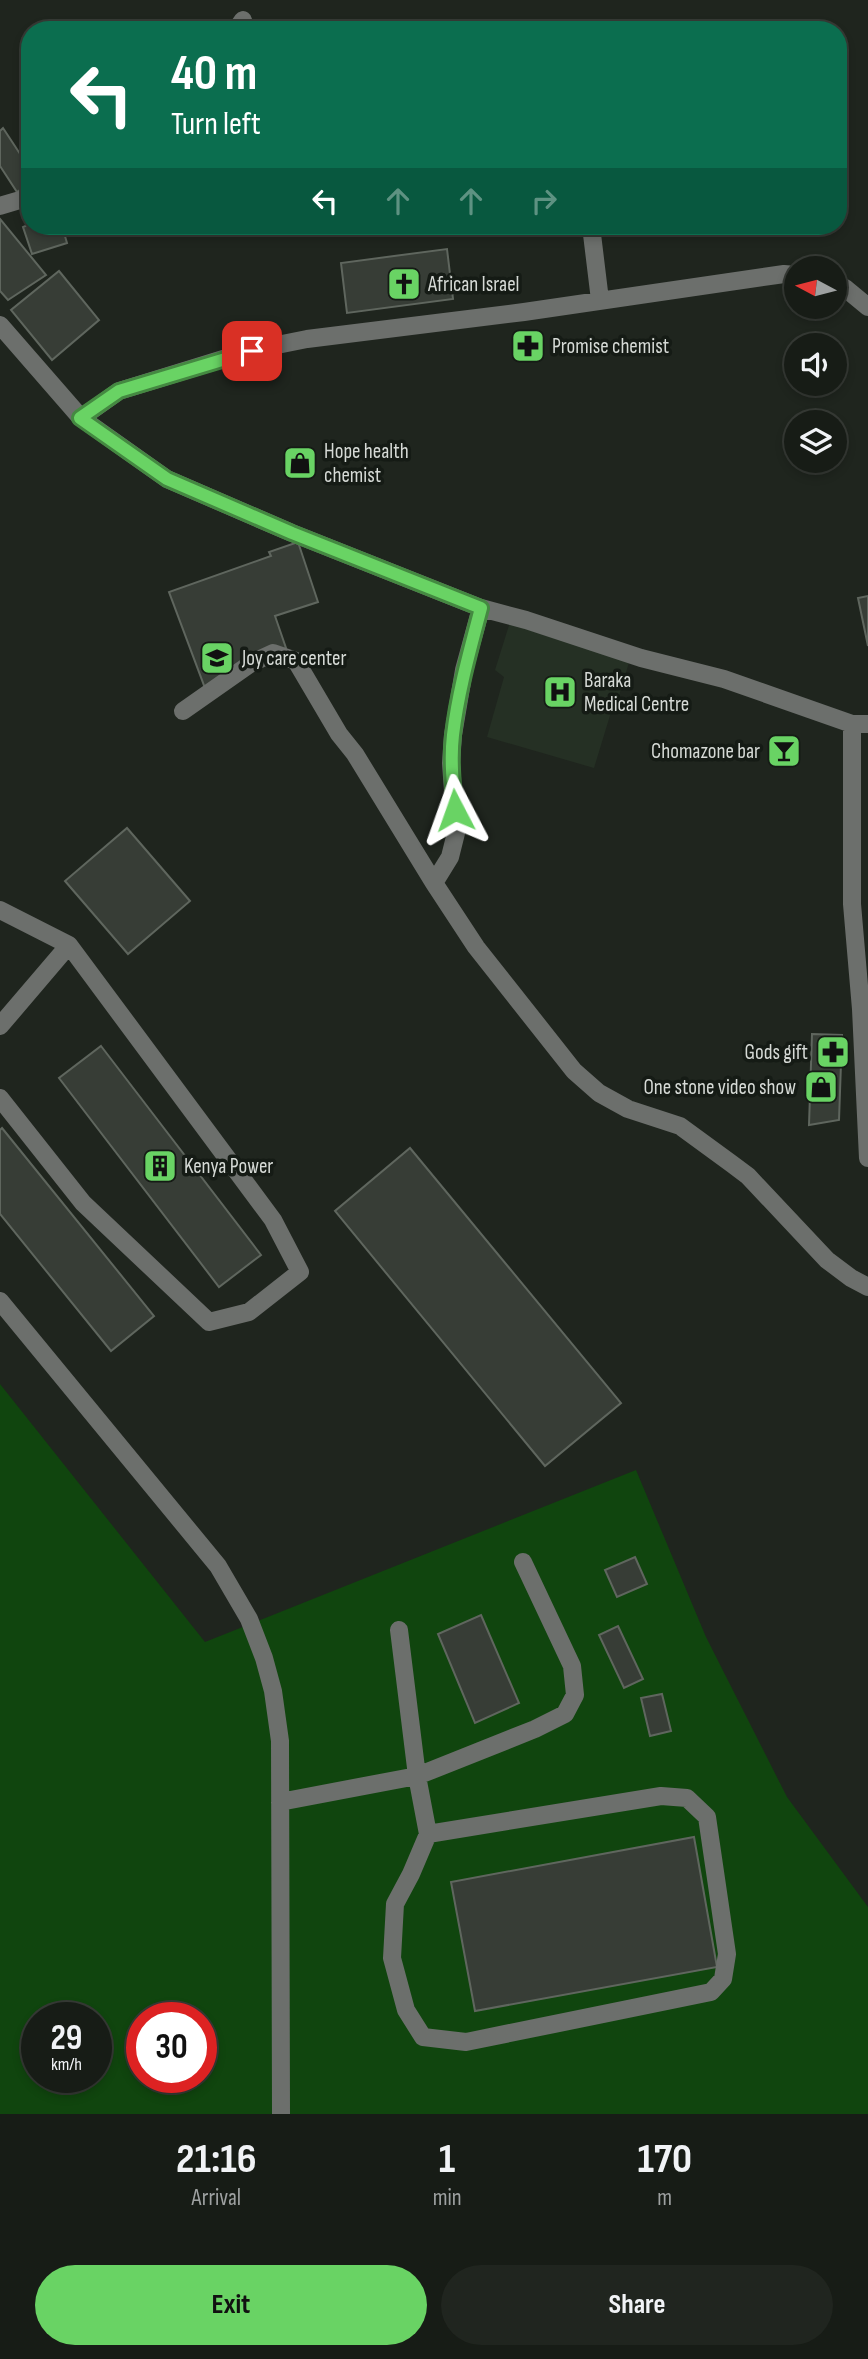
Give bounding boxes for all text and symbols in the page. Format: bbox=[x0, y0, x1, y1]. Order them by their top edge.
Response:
text: 40 m bbox=[171, 45, 257, 104]
icon: left bbox=[56, 49, 147, 140]
text: Turn left bbox=[171, 105, 261, 144]
icon: left bbox=[306, 182, 344, 220]
icon: ahead bbox=[379, 182, 417, 220]
icon: ahead bbox=[452, 182, 490, 220]
icon: right bbox=[525, 182, 563, 220]
north arrow bbox=[784, 256, 847, 318]
map controls bbox=[784, 256, 847, 473]
church icon: African Israel bbox=[385, 265, 423, 303]
place label: African Israel bbox=[427, 272, 520, 297]
pin bbox=[222, 321, 282, 381]
pharmacy icon: Promise chemist bbox=[509, 327, 547, 365]
icon: arrive bbox=[233, 332, 271, 370]
button: sound bbox=[784, 333, 847, 396]
place label: Promise chemist bbox=[552, 334, 669, 359]
button: layers bbox=[784, 410, 847, 473]
place label: Hope health chemist bbox=[324, 439, 409, 488]
shop icon: Hope health chemist bbox=[281, 444, 319, 482]
school or university icon: Joy care center bbox=[198, 639, 236, 677]
place label: Joy care center bbox=[241, 646, 347, 671]
place label: Baraka Medical Centre bbox=[584, 668, 689, 717]
hospital icon: Baraka Medical Centre bbox=[541, 673, 579, 711]
bar icon: Chomazone bar bbox=[765, 732, 803, 770]
place label: Chomazone bar bbox=[651, 739, 760, 764]
position arrow bbox=[418, 773, 492, 847]
pharmacy icon: Gods gift bbox=[814, 1033, 852, 1071]
place label: Gods gift bbox=[744, 1040, 808, 1065]
shop icon: One stone video show bbox=[802, 1068, 840, 1106]
place label: One stone video show bbox=[643, 1075, 796, 1100]
building icon: Kenya Power bbox=[141, 1147, 179, 1185]
place label: Kenya Power bbox=[184, 1154, 273, 1179]
speed limit sign: 30 bbox=[126, 2002, 217, 2093]
text: 29 bbox=[51, 2017, 82, 2060]
text: km/h bbox=[51, 2054, 82, 2075]
text: 21:16 bbox=[176, 2134, 257, 2185]
text: 1 bbox=[439, 2134, 455, 2185]
text: 170 bbox=[638, 2134, 692, 2185]
text: Arrival bbox=[192, 2184, 241, 2212]
text: min bbox=[433, 2184, 462, 2212]
text: m bbox=[657, 2184, 672, 2212]
button: Exit bbox=[35, 2265, 427, 2345]
button: Share bbox=[441, 2265, 833, 2345]

